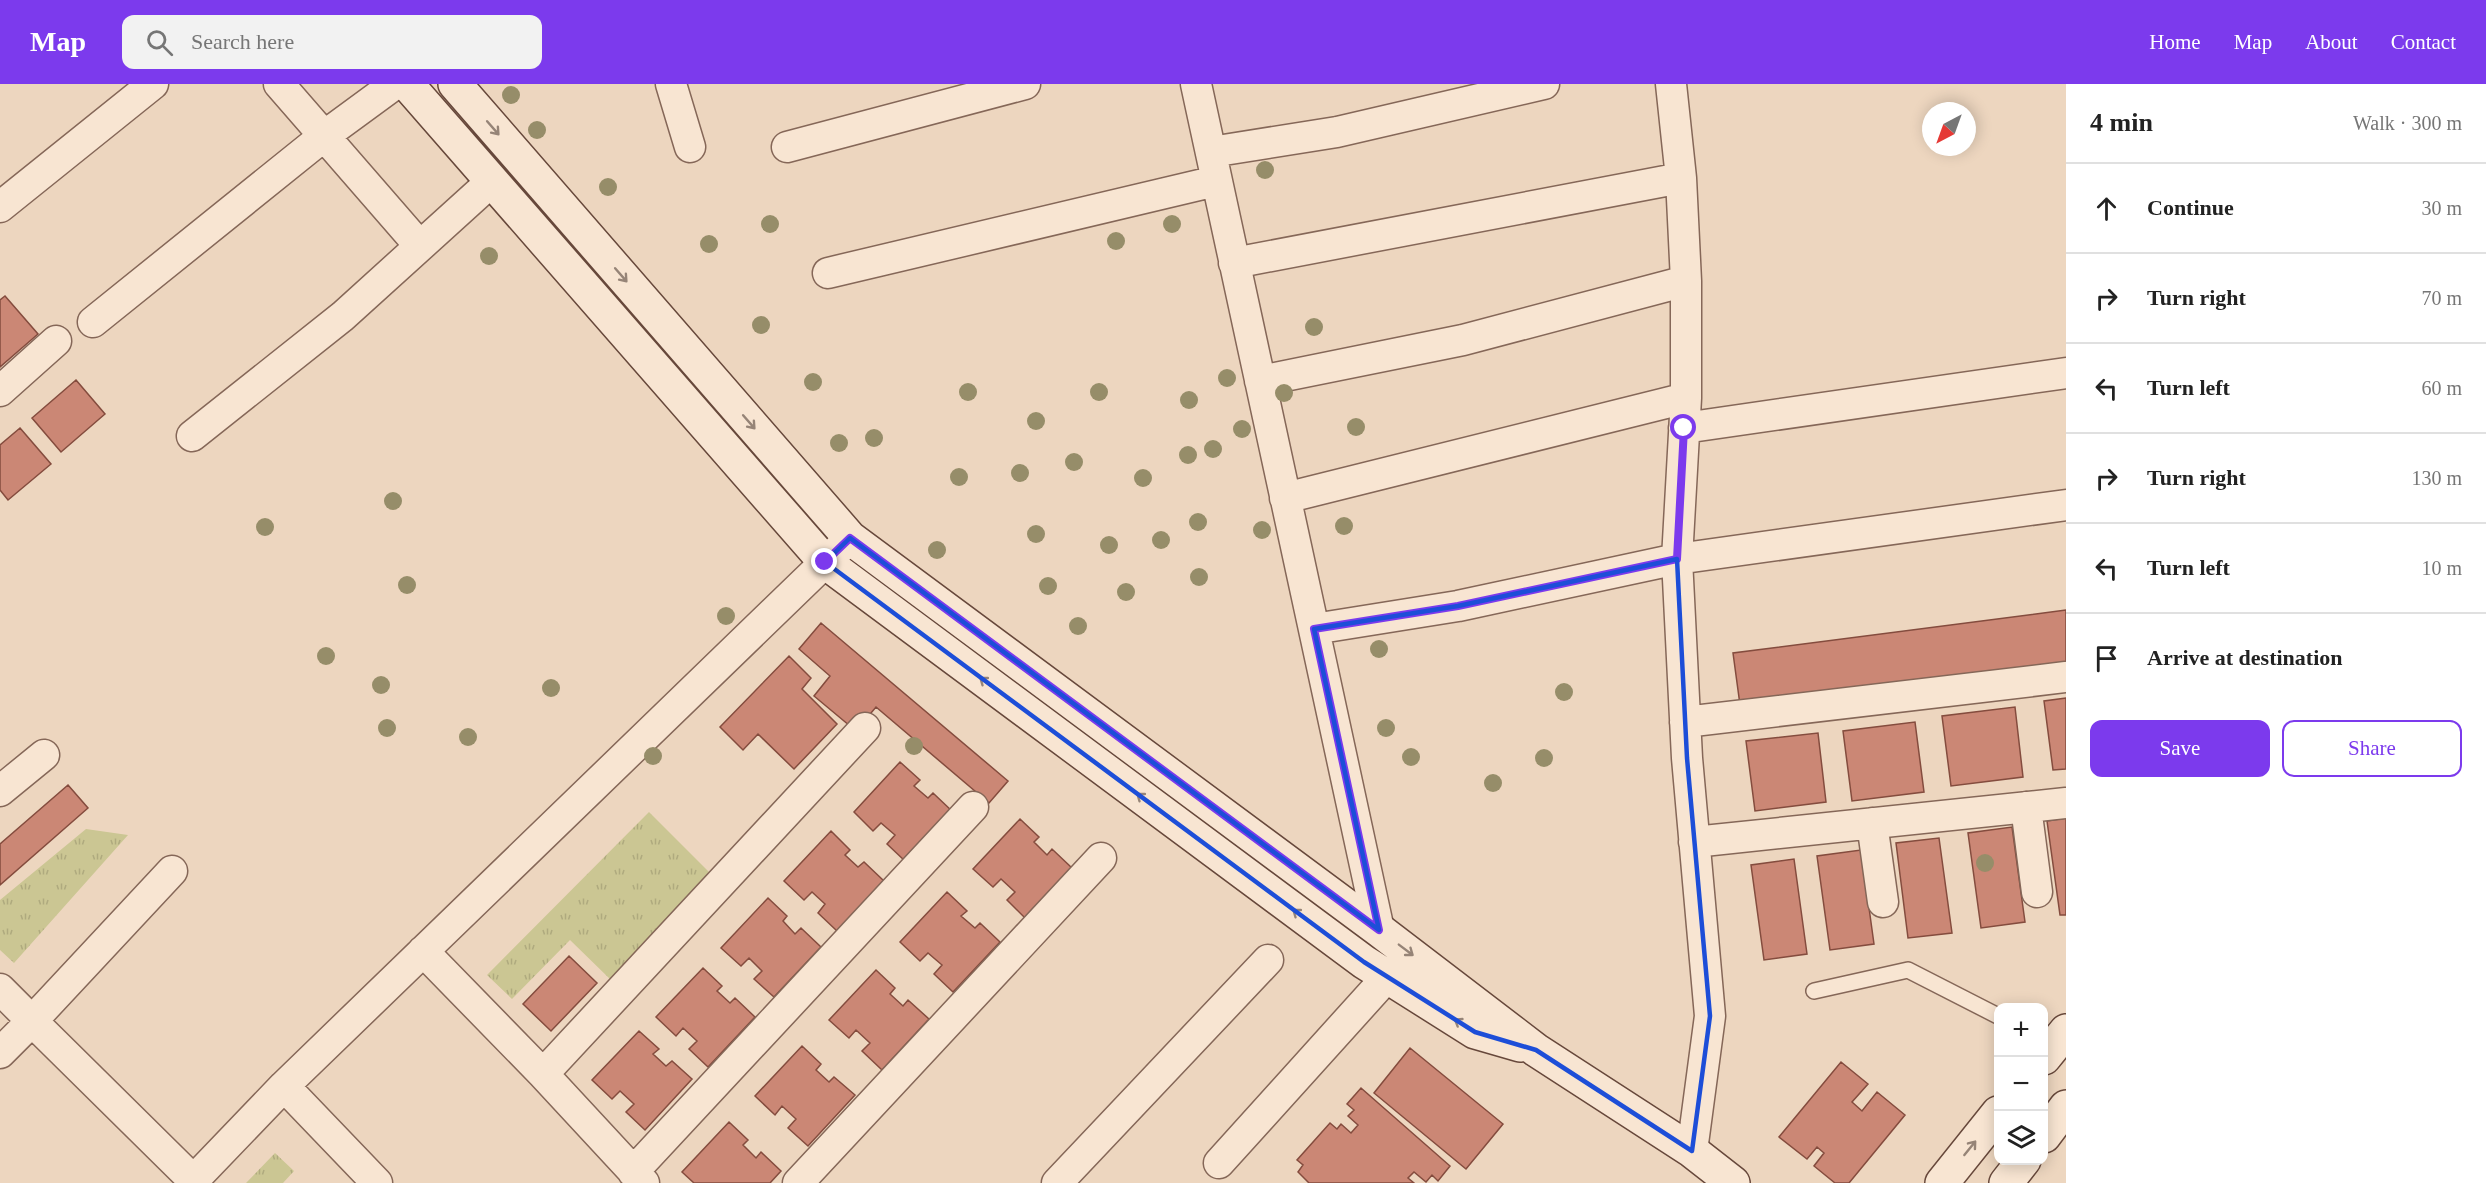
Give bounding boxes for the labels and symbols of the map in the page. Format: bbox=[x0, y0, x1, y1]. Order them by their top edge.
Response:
north arrow bbox=[1922, 102, 1976, 156]
one-way arrow bbox=[486, 120, 500, 135]
one-way arrow bbox=[614, 267, 628, 282]
one-way arrow bbox=[742, 414, 756, 429]
route start bbox=[1670, 414, 1696, 440]
route end bbox=[811, 548, 837, 574]
one-way arrow bbox=[980, 676, 996, 689]
one-way arrow bbox=[1136, 793, 1152, 805]
one-way arrow bbox=[1293, 909, 1309, 921]
one-way arrow bbox=[1398, 944, 1414, 957]
one-way arrow bbox=[1454, 1018, 1471, 1030]
one-way arrow bbox=[1964, 1140, 1977, 1156]

